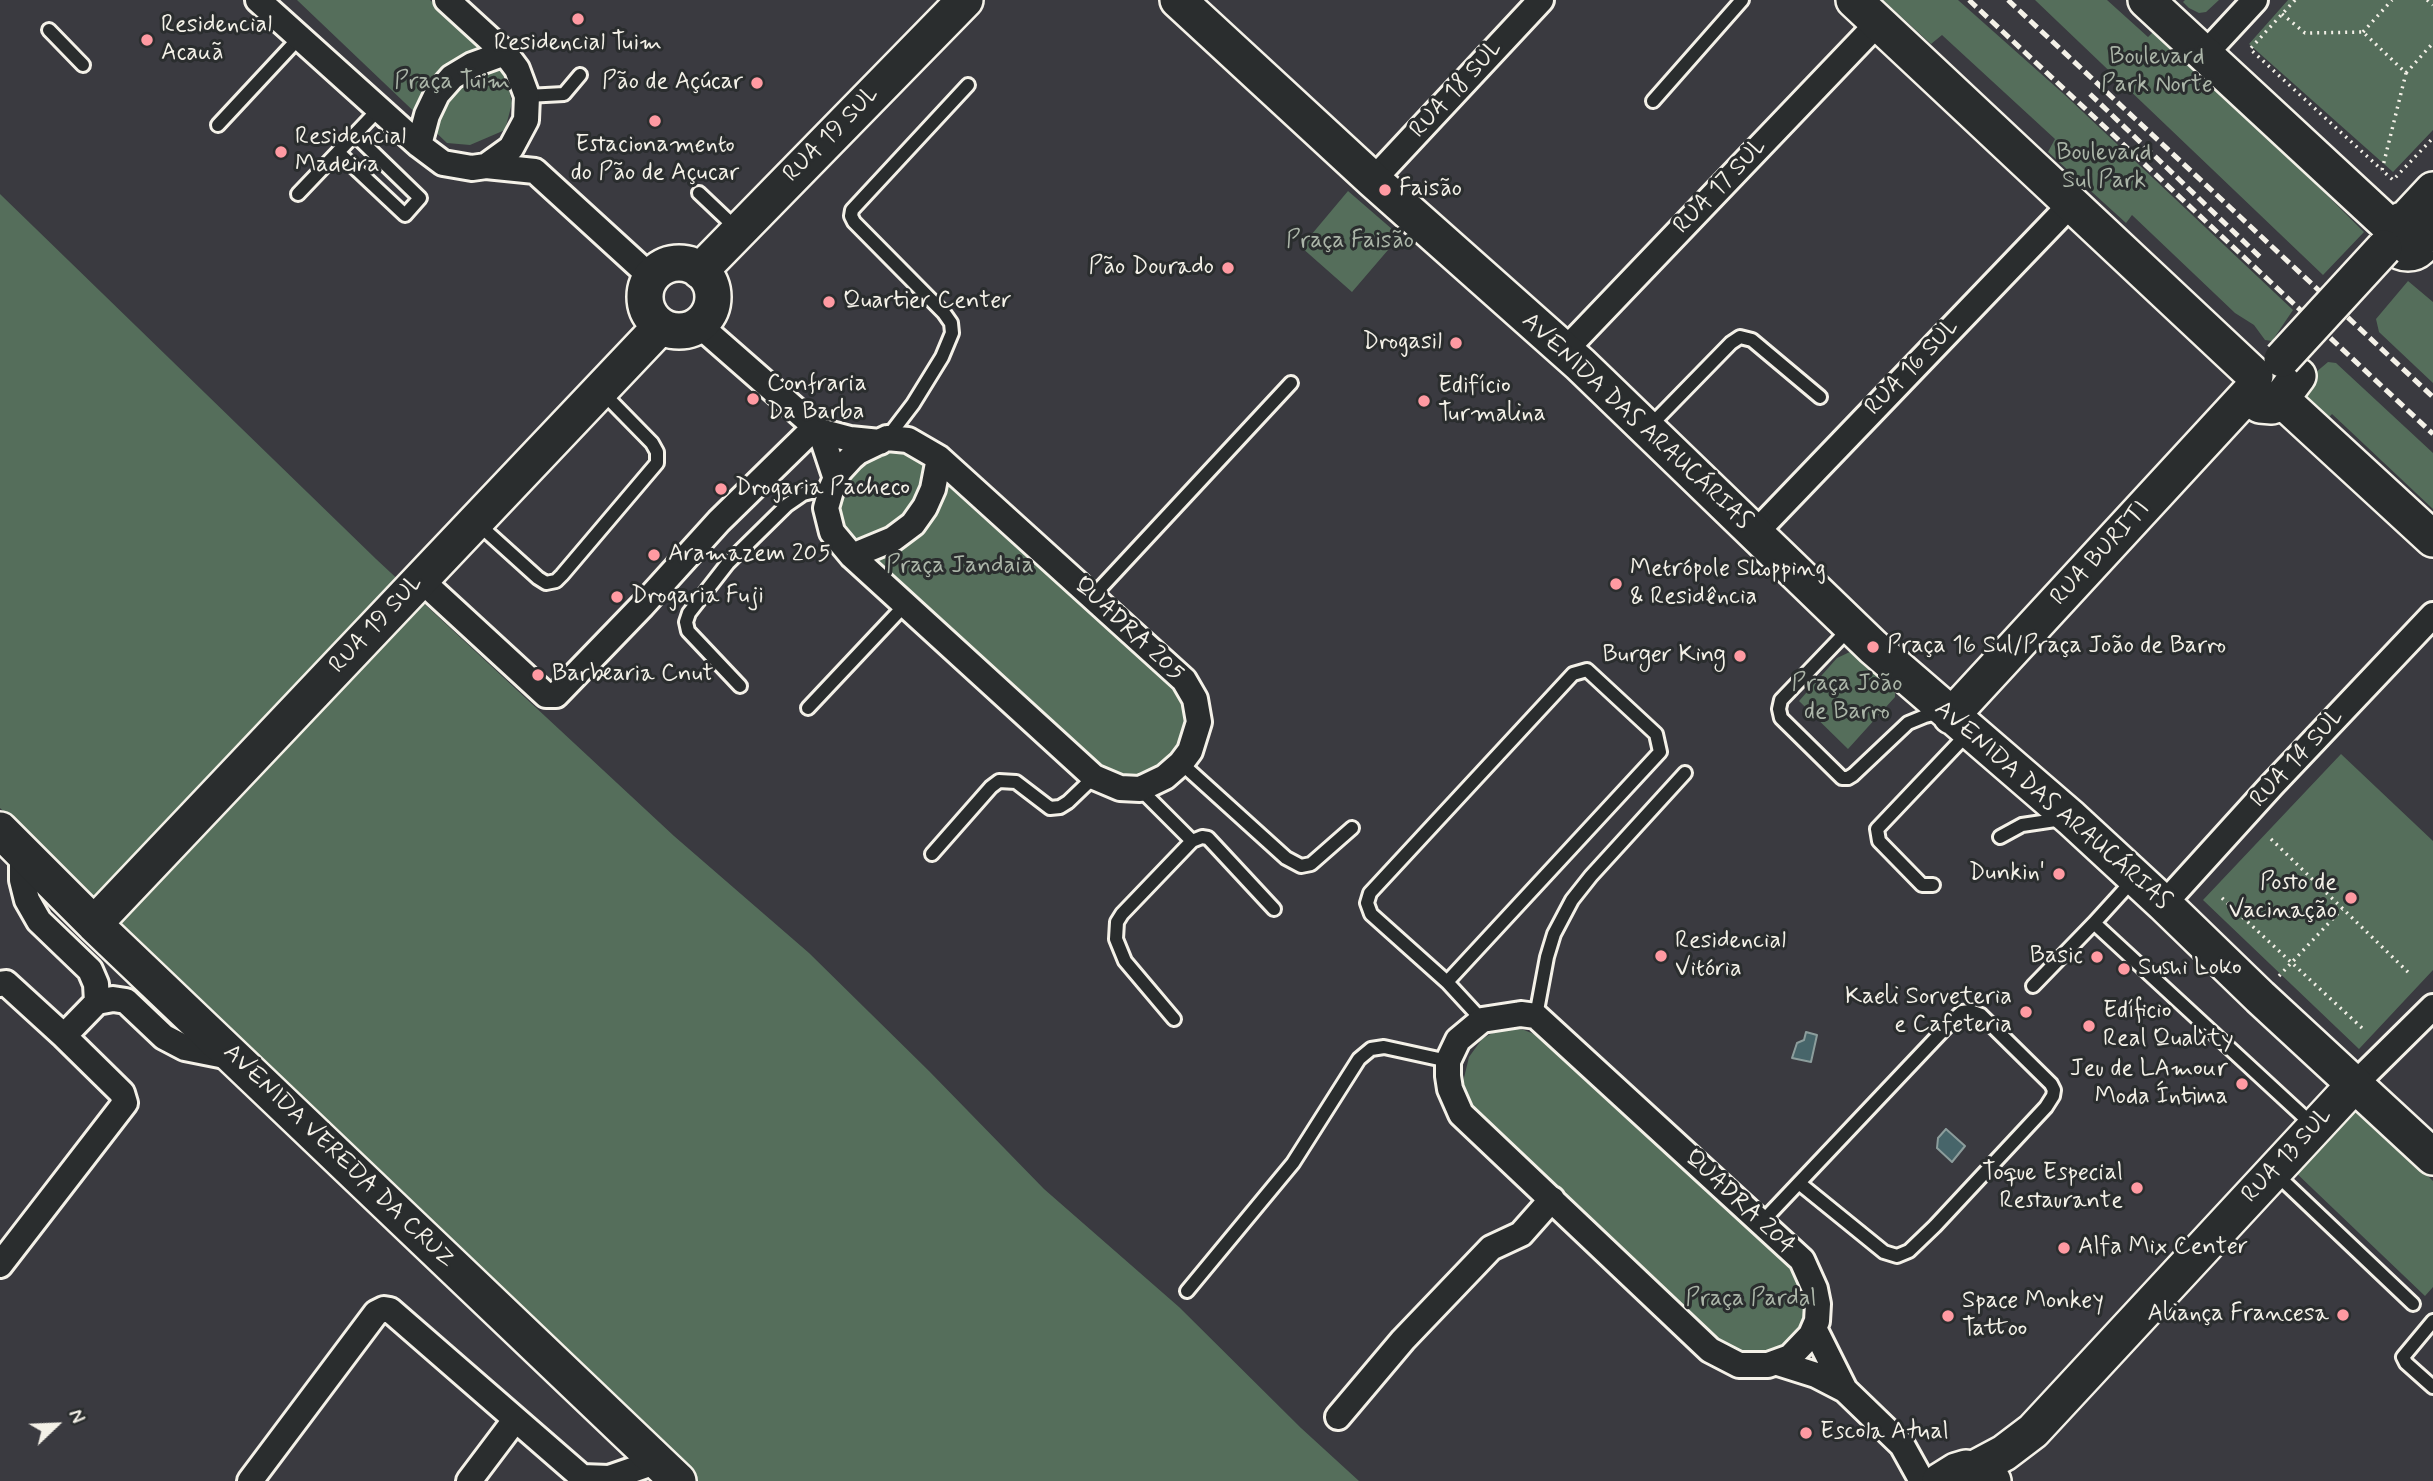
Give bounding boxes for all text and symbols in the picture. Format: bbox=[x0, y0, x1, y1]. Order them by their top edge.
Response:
marker: Residencial Tuim bbox=[570, 11, 586, 27]
place label: Residencial Acauã bbox=[161, 12, 272, 68]
place label: Residencial Tuim bbox=[494, 30, 662, 58]
marker: Residencial Acauã bbox=[139, 32, 155, 48]
street label: RUA 18 SUL bbox=[1405, 35, 1509, 145]
park label: Boulevard Park Norte bbox=[2101, 44, 2213, 100]
park label: Praça Tuim bbox=[394, 69, 510, 97]
place label: Pão de Açúcar bbox=[602, 69, 743, 97]
marker: Pão de Açúcar bbox=[749, 75, 765, 91]
street label: RUA 19 SUL bbox=[778, 81, 886, 189]
marker: Estacionamento do Pão de Açucar bbox=[647, 113, 663, 129]
place label: Residencial Madeira bbox=[295, 124, 406, 180]
place label: Estacionamento do Pão de Açucar bbox=[571, 132, 739, 188]
street label: RUA 17 SUL bbox=[1668, 133, 1774, 241]
park label: Boulevard Sul Park bbox=[2056, 140, 2152, 196]
marker: Residencial Madeira bbox=[273, 144, 289, 160]
place label: Faisão bbox=[1399, 176, 1462, 204]
marker: Faisão bbox=[1377, 182, 1393, 198]
park label: Praça Faisão bbox=[1286, 228, 1414, 256]
place label: Pão Dourado bbox=[1088, 254, 1214, 282]
marker: Pão Dourado bbox=[1220, 260, 1236, 276]
place label: Quartier Center bbox=[843, 288, 1012, 316]
marker: Quartier Center bbox=[821, 294, 837, 310]
street label: AVENIDA DAS ARAUCÁRIAS bbox=[1515, 308, 1757, 536]
street label: RUA 16 SUL bbox=[1860, 314, 1966, 422]
place label: Drogasil bbox=[1362, 329, 1442, 357]
marker: Drogasil bbox=[1448, 335, 1464, 351]
place label: Confraria Da Barba bbox=[767, 371, 867, 427]
place label: Edifício Turmalina bbox=[1438, 373, 1546, 429]
marker: Confraria Da Barba bbox=[745, 391, 761, 407]
marker: Edifício Turmalina bbox=[1416, 393, 1432, 409]
place label: Drogaria Pacheco bbox=[735, 475, 910, 503]
marker: Drogaria Pacheco bbox=[713, 481, 729, 497]
street label: RUA BURITI bbox=[2045, 496, 2157, 612]
place label: Aramazem 205 bbox=[668, 541, 831, 569]
marker: Aramazem 205 bbox=[646, 547, 662, 563]
park label: Praça Jandaia bbox=[886, 553, 1034, 581]
place label: Metrópole Shopping & Residência bbox=[1630, 556, 1826, 612]
street label: RUA 19 SUL bbox=[324, 570, 430, 680]
street label: QUADRA 205 bbox=[1067, 572, 1189, 688]
marker: Metrópole Shopping & Residência bbox=[1608, 576, 1624, 592]
place label: Drogaria Fuji bbox=[631, 583, 764, 611]
marker: Drogaria Fuji bbox=[609, 589, 625, 605]
place label: Praça 16 Sul/Praça João de Barro bbox=[1887, 633, 2226, 661]
marker: Praça 16 Sul/Praça João de Barro bbox=[1865, 639, 1881, 655]
place label: Burger King bbox=[1602, 642, 1726, 670]
marker: Burger King bbox=[1732, 648, 1748, 664]
place label: Barbearia Cnut bbox=[552, 661, 714, 689]
marker: Barbearia Cnut bbox=[530, 667, 546, 683]
park label: Praça João de Barro bbox=[1792, 671, 1902, 727]
street label: AVENIDA DAS ARAUCÁRIAS bbox=[1928, 695, 2176, 917]
street label: RUA 14 SUL bbox=[2245, 704, 2351, 814]
place label: Dunkin' bbox=[1969, 860, 2045, 888]
marker: Dunkin' bbox=[2051, 866, 2067, 882]
place label: Posto de Vacinação bbox=[2229, 870, 2337, 926]
marker: Posto de Vacinação bbox=[2343, 890, 2359, 906]
place label: Residencial Vitória bbox=[1675, 928, 1786, 984]
place label: Basic bbox=[2030, 943, 2083, 971]
marker: Residencial Vitória bbox=[1653, 948, 1669, 964]
marker: Basic bbox=[2089, 949, 2105, 965]
place label: Sushi Loko bbox=[2138, 955, 2242, 983]
marker: Sushi Loko bbox=[2116, 961, 2132, 977]
place label: Kaeli Sorveteria e Cafeteria bbox=[1845, 984, 2012, 1040]
place label: Edíficio Real Quality bbox=[2103, 998, 2234, 1054]
marker: Kaeli Sorveteria e Cafeteria bbox=[2018, 1004, 2034, 1020]
marker: Edíficio Real Quality bbox=[2081, 1018, 2097, 1034]
street label: AVENIDA VEREDA DA CRUZ bbox=[216, 1039, 460, 1275]
place label: Jeu de LAmour Moda Íntima bbox=[2070, 1056, 2228, 1112]
marker: Jeu de LAmour Moda Íntima bbox=[2234, 1076, 2250, 1092]
street label: RUA 13 SUL bbox=[2237, 1102, 2339, 1210]
street label: QUADRA 204 bbox=[1678, 1144, 1800, 1262]
place label: Toque Especial Restaurante bbox=[1982, 1160, 2123, 1216]
marker: Toque Especial Restaurante bbox=[2129, 1180, 2145, 1196]
place label: Alfa Mix Center bbox=[2078, 1234, 2248, 1262]
marker: Alfa Mix Center bbox=[2056, 1240, 2072, 1256]
park label: Praça Pardal bbox=[1686, 1286, 1816, 1314]
place label: Space Monkey Tattoo bbox=[1962, 1288, 2104, 1344]
place label: Aliança Francesa bbox=[2147, 1301, 2329, 1329]
marker: Aliança Francesa bbox=[2335, 1307, 2351, 1323]
marker: Space Monkey Tattoo bbox=[1940, 1308, 1956, 1324]
north arrow bbox=[21, 1390, 91, 1460]
text: N bbox=[62, 1406, 90, 1427]
place label: Escola Atual bbox=[1820, 1419, 1949, 1447]
marker: Escola Atual bbox=[1798, 1425, 1814, 1441]

